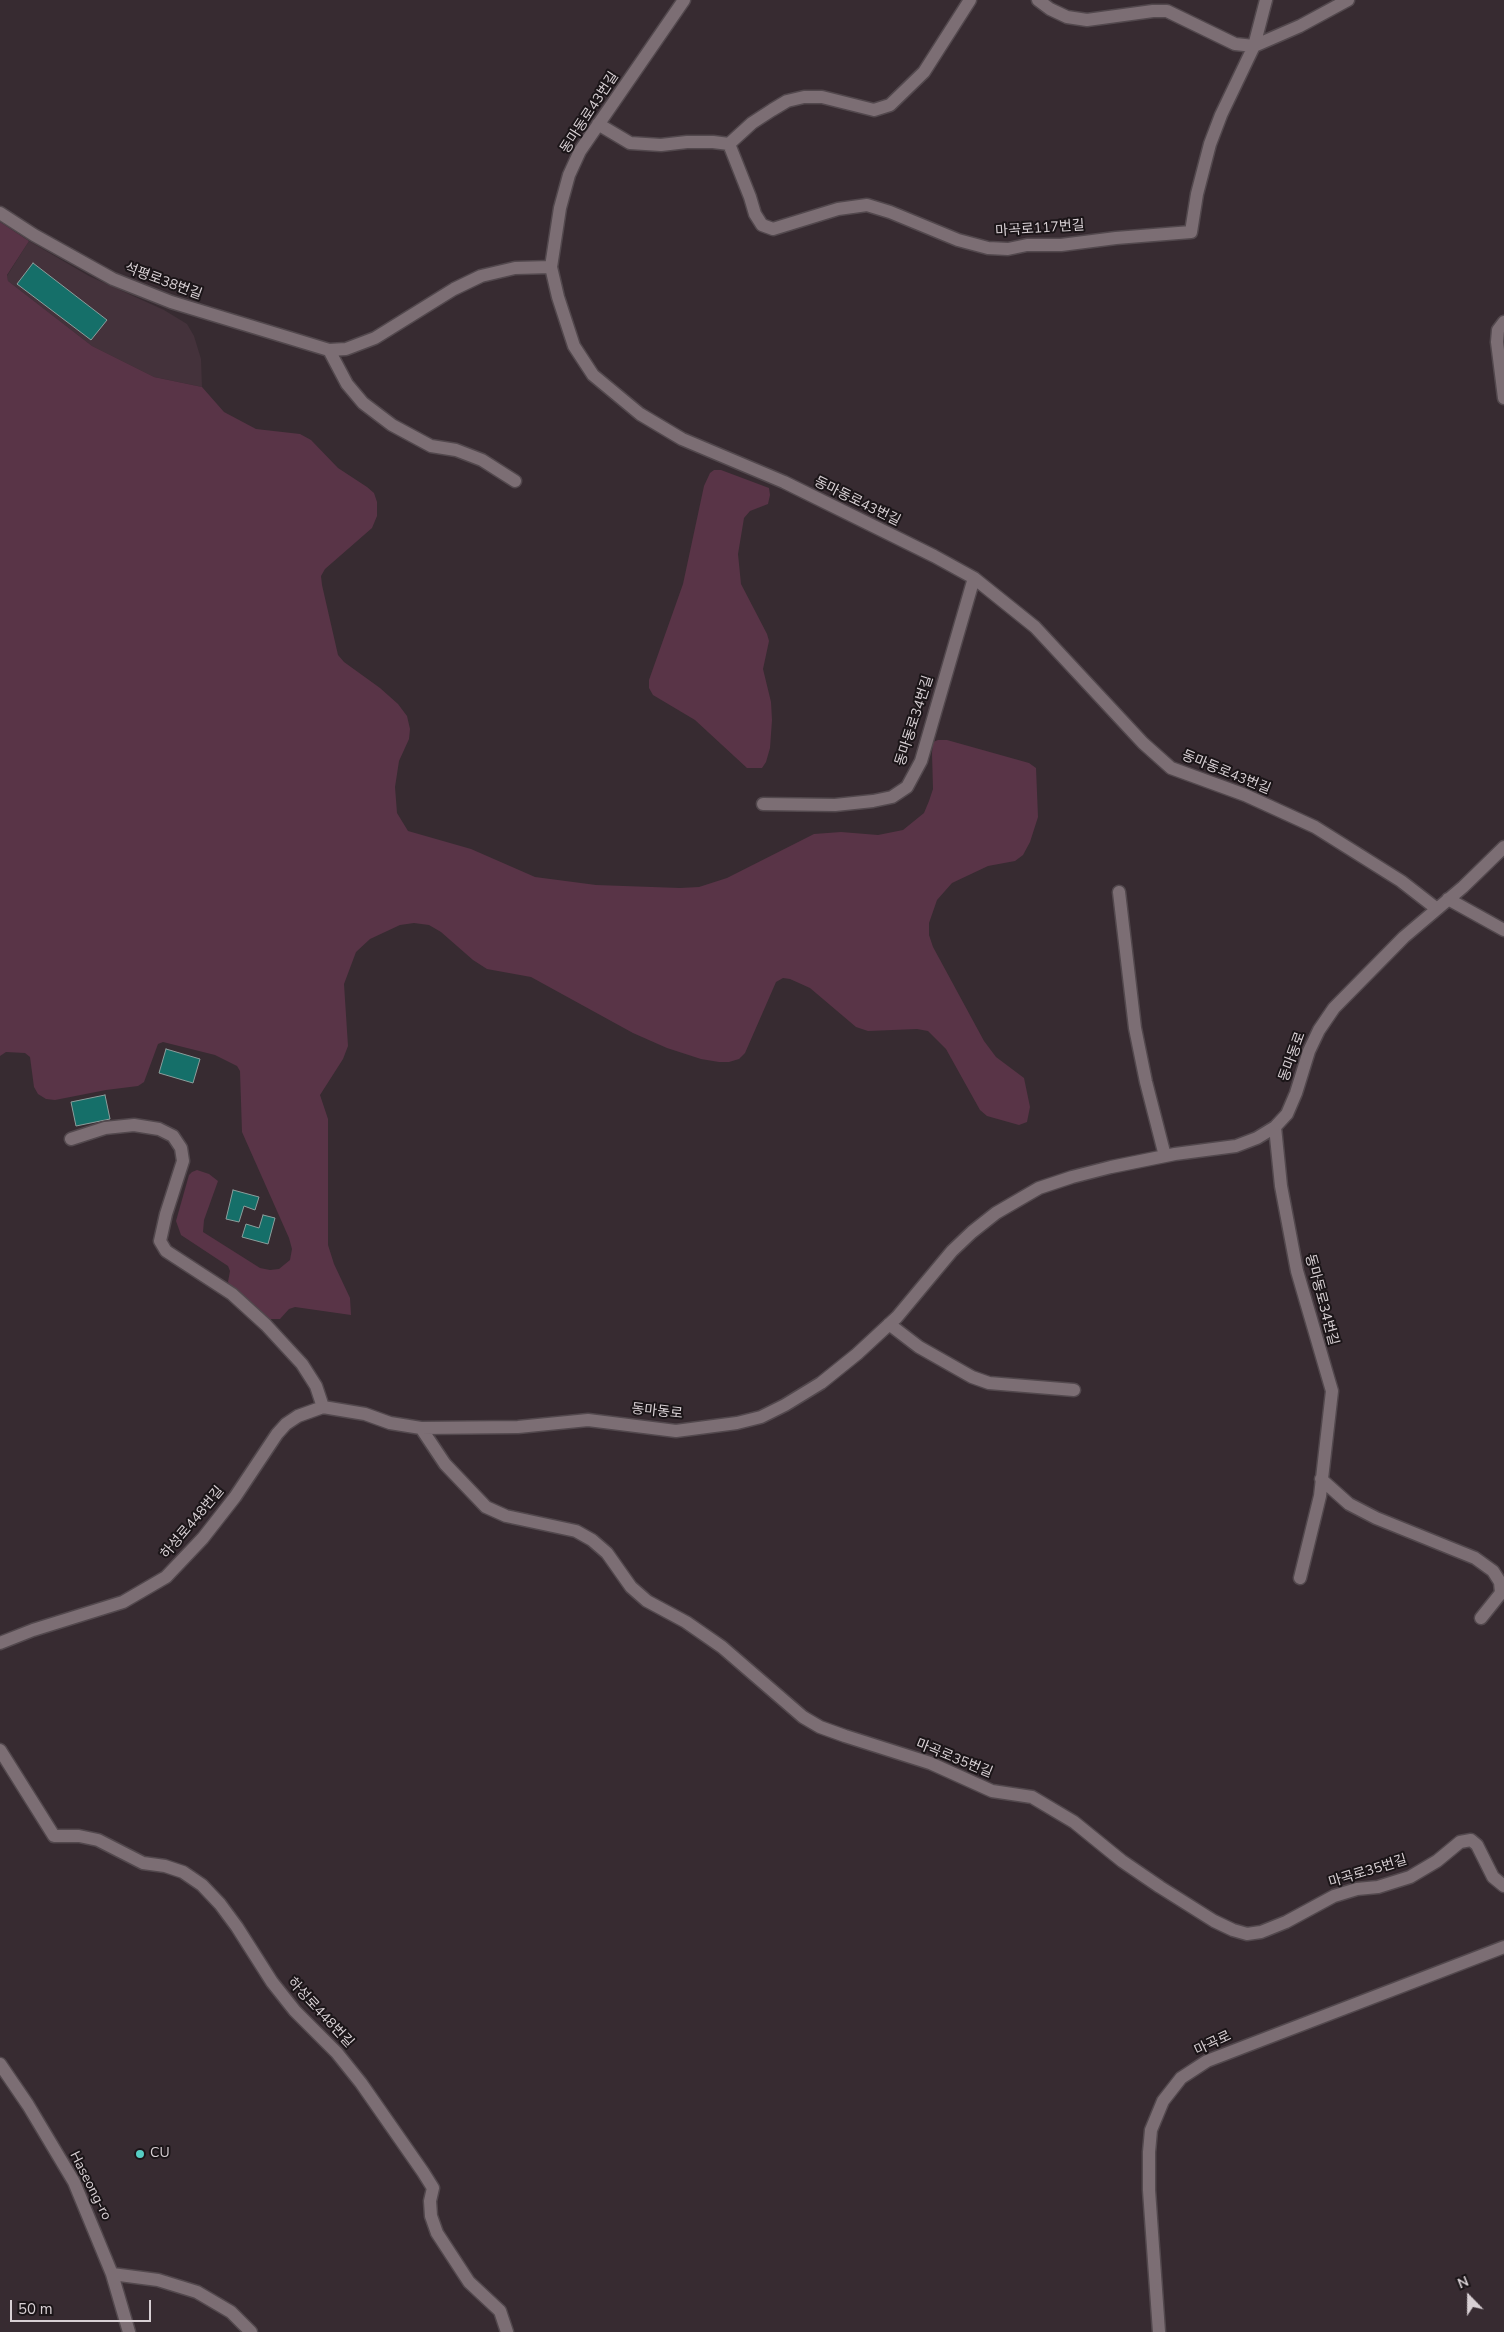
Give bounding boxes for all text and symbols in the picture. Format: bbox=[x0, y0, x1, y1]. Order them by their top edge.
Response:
street label: 동마동로43번길 bbox=[557, 69, 623, 157]
street label: 마곡로117번길 bbox=[995, 217, 1085, 241]
street label: 석평로38번길 bbox=[122, 260, 204, 304]
street label: 동마동로43번길 bbox=[811, 474, 903, 530]
street label: 동마동로34번길 bbox=[892, 674, 938, 768]
street label: 동마동로43번길 bbox=[1179, 748, 1273, 798]
street label: 동마동로 bbox=[1276, 1030, 1310, 1084]
street label: 동마동로34번길 bbox=[1301, 1252, 1341, 1348]
street label: 동마동로 bbox=[631, 1401, 683, 1423]
street label: 하성로448번길 bbox=[158, 1483, 228, 1563]
street label: 마곡로35번길 bbox=[913, 1736, 995, 1782]
street label: 마곡로35번길 bbox=[1327, 1852, 1409, 1892]
street label: 하성로448번길 bbox=[283, 1975, 357, 2051]
street label: 마곡로 bbox=[1192, 2028, 1234, 2060]
place label: CU bbox=[150, 2146, 170, 2162]
marker: CU bbox=[134, 2148, 146, 2160]
street label: Haseong-ro bbox=[66, 2149, 114, 2223]
north arrow bbox=[1444, 2272, 1494, 2322]
text: N bbox=[1455, 2272, 1472, 2293]
scale bar bbox=[12, 2290, 154, 2322]
text: 50 m bbox=[18, 2299, 53, 2319]

